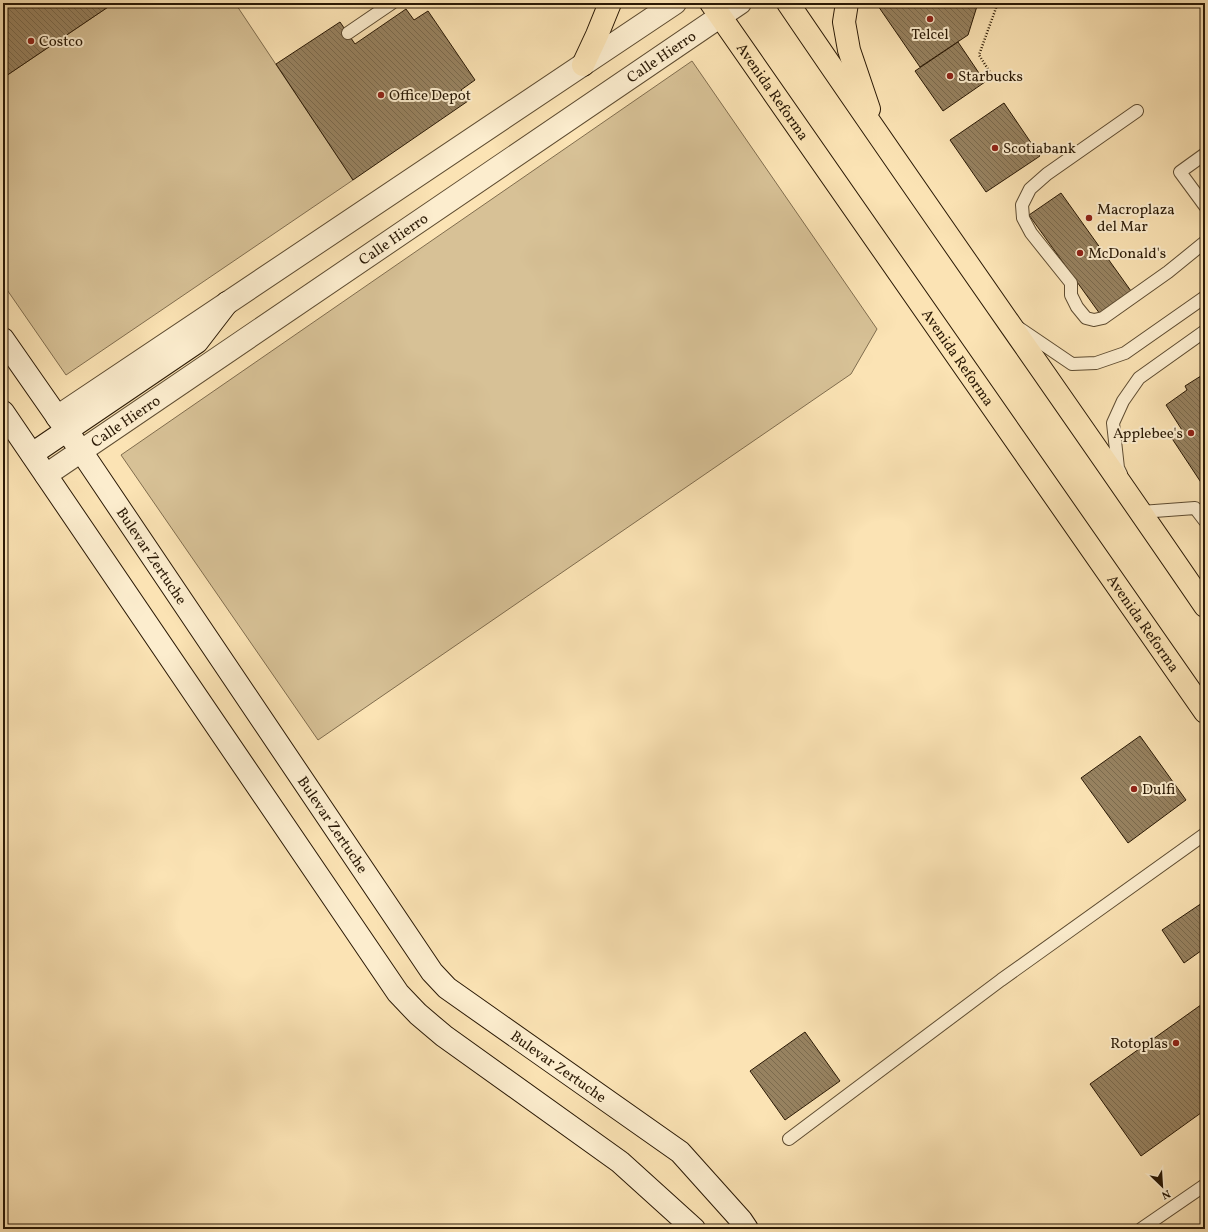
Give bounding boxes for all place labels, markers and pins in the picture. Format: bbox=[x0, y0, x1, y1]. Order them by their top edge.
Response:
marker: Telcel bbox=[925, 14, 935, 24]
place label: Telcel bbox=[911, 25, 949, 46]
place label: Costco bbox=[39, 32, 83, 53]
marker: Costco bbox=[26, 36, 36, 46]
place label: Starbucks bbox=[958, 67, 1023, 88]
marker: Starbucks bbox=[945, 71, 955, 81]
place label: Office Depot bbox=[389, 86, 471, 107]
marker: Office Depot bbox=[376, 90, 386, 100]
place label: Scotiabank bbox=[1003, 139, 1076, 160]
marker: Scotiabank bbox=[990, 143, 1000, 153]
place label: Macroplaza del Mar bbox=[1097, 200, 1175, 238]
marker: Macroplaza del Mar bbox=[1084, 213, 1094, 223]
place label: McDonald's bbox=[1088, 244, 1166, 265]
marker: McDonald's bbox=[1075, 248, 1085, 258]
place label: Applebee's bbox=[1113, 424, 1183, 445]
marker: Applebee's bbox=[1186, 428, 1196, 438]
place label: Dulfi bbox=[1142, 780, 1175, 801]
marker: Dulfi bbox=[1129, 784, 1139, 794]
place label: Rotoplas bbox=[1110, 1034, 1168, 1055]
marker: Rotoplas bbox=[1171, 1038, 1181, 1048]

